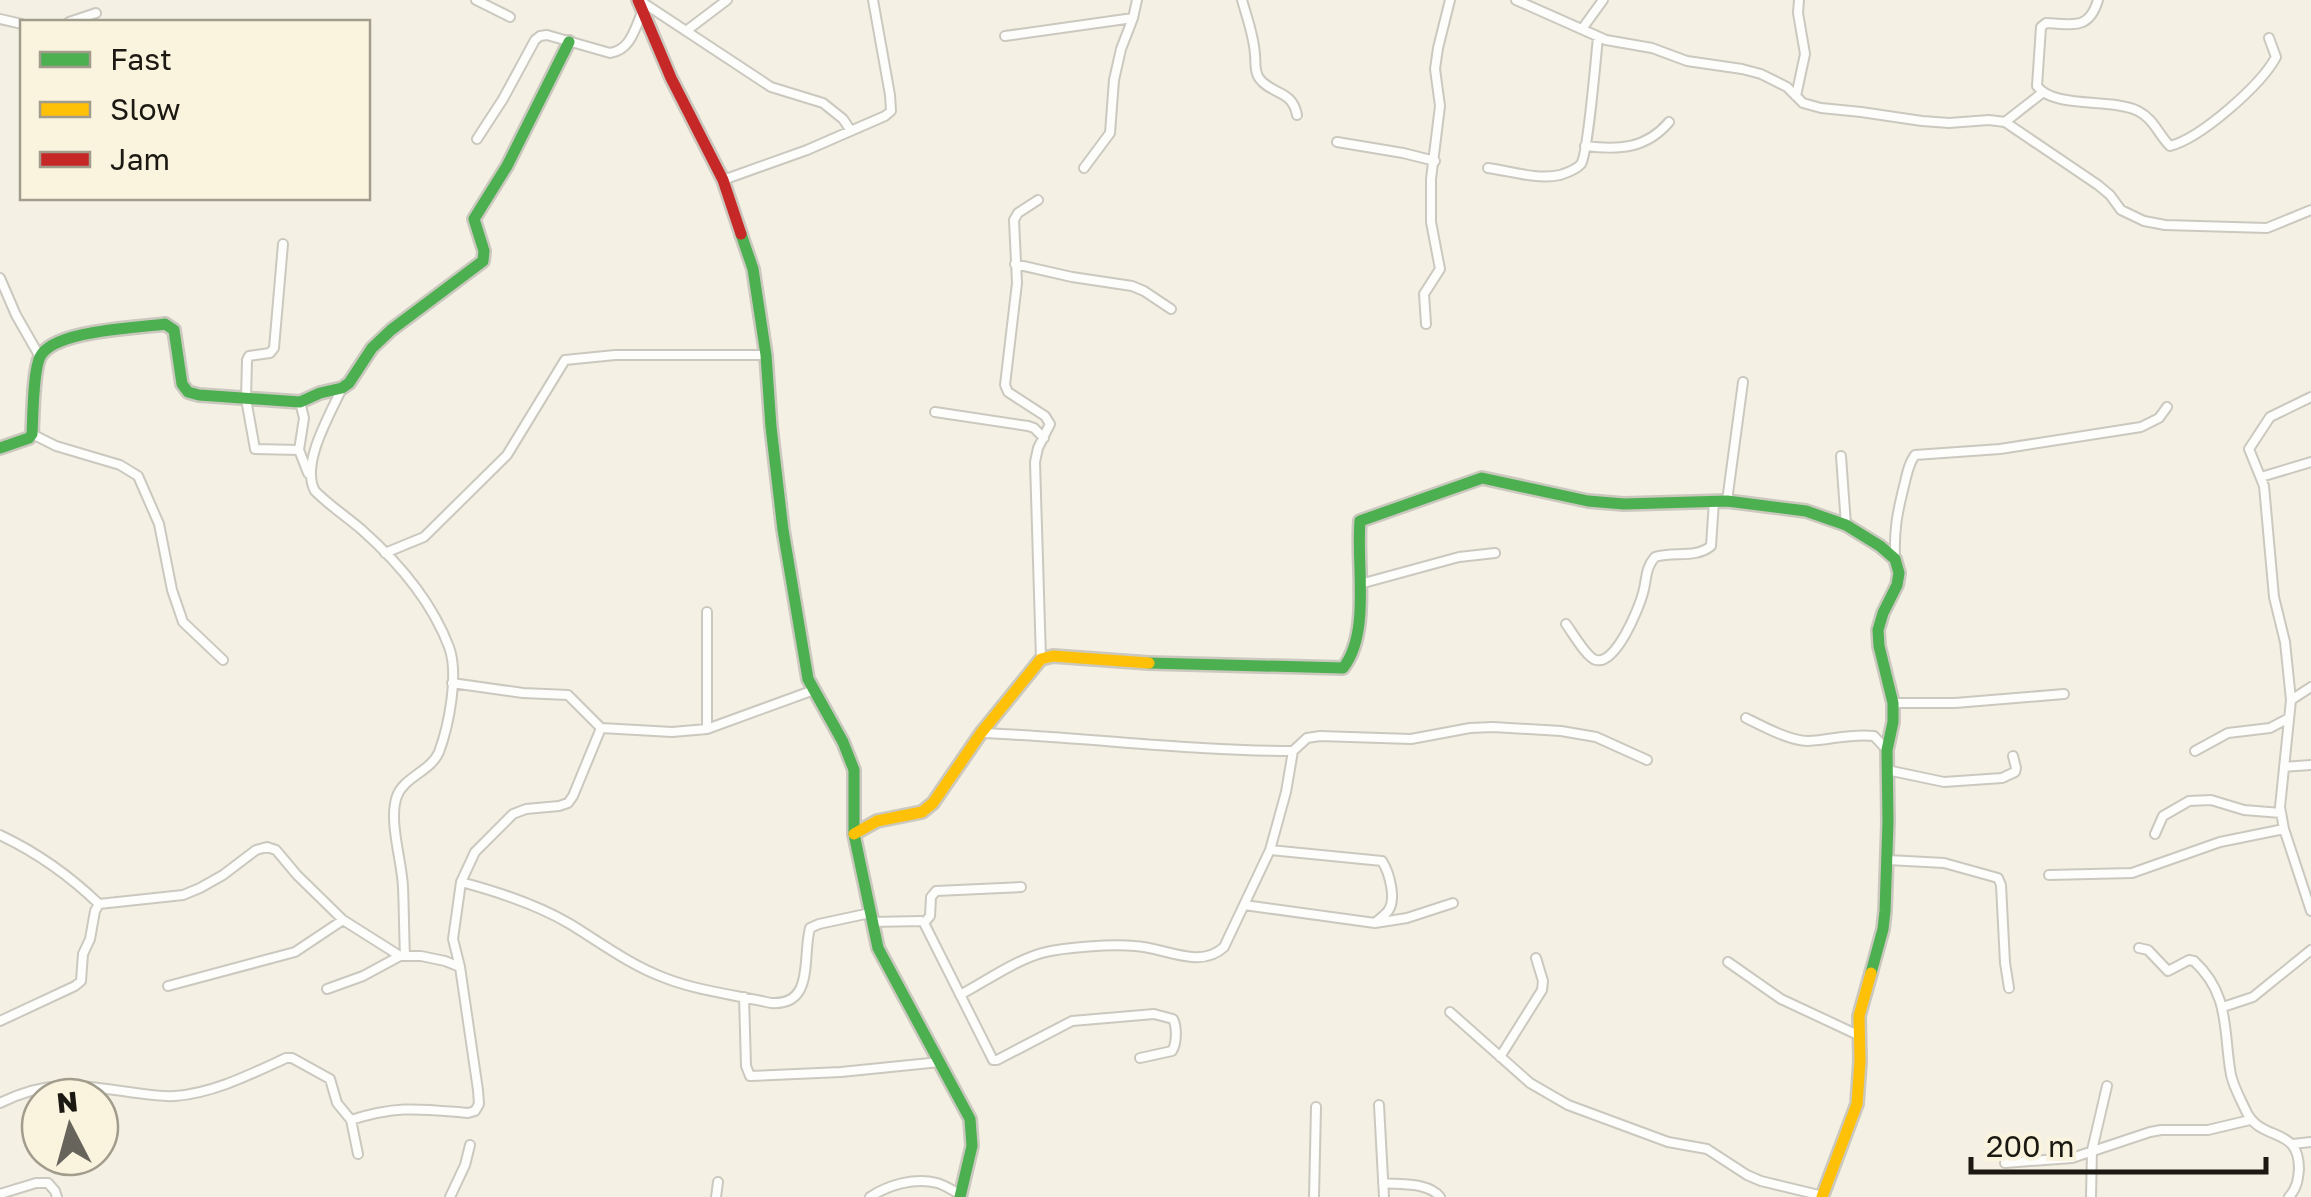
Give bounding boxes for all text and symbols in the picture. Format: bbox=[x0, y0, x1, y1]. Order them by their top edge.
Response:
legend bbox=[20, 20, 370, 200]
text: Fast bbox=[110, 41, 172, 77]
text: Slow bbox=[110, 91, 181, 127]
text: Jam bbox=[110, 141, 170, 177]
north arrow bbox=[20, 1077, 120, 1177]
text: N bbox=[55, 1084, 80, 1119]
scale bar bbox=[1971, 1112, 2266, 1174]
text: 200 m bbox=[1986, 1128, 2075, 1164]

